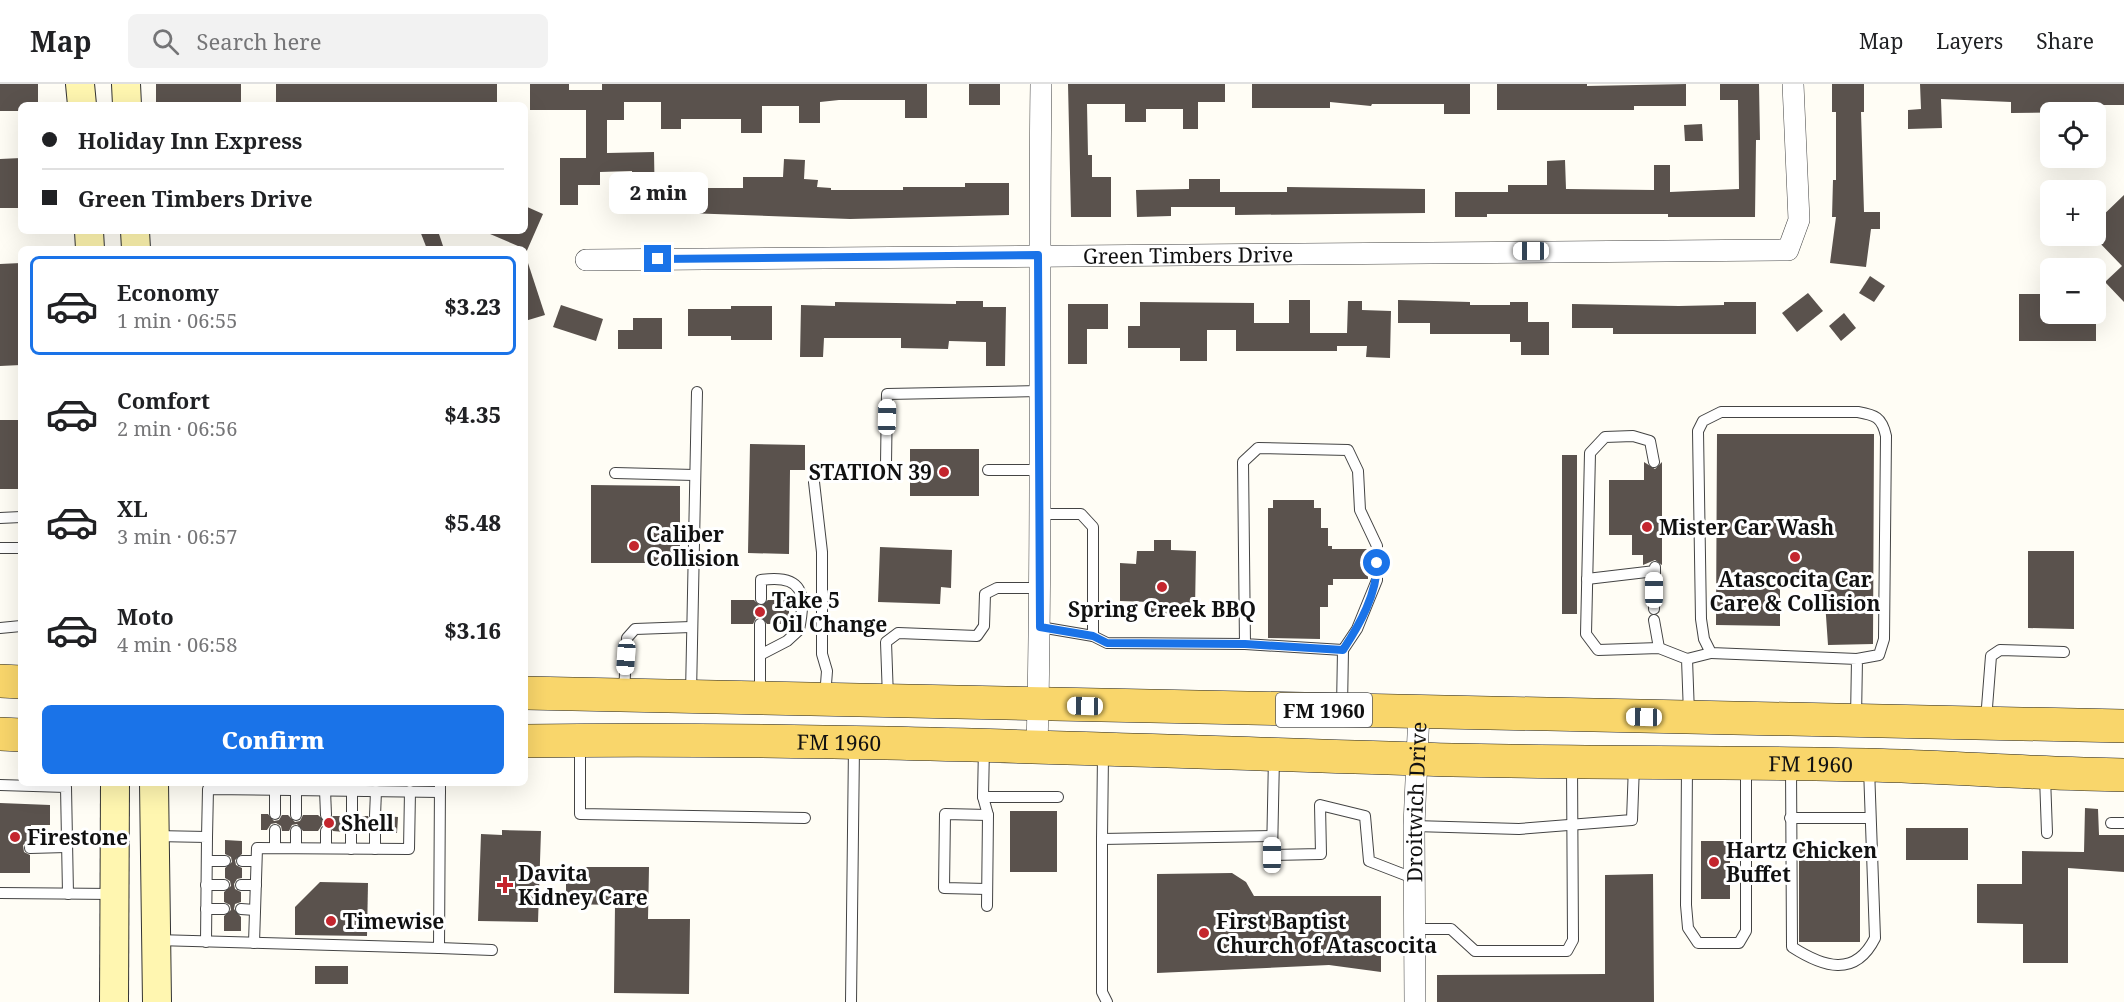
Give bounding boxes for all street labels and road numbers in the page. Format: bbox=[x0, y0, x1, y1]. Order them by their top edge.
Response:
street label: Green Timbers Drive bbox=[1083, 240, 1293, 270]
road number: FM 1960 bbox=[1276, 693, 1372, 727]
street label: Droitwich Drive bbox=[1400, 721, 1433, 882]
street label: FM 1960 bbox=[796, 727, 882, 757]
street label: FM 1960 bbox=[1768, 749, 1853, 779]

